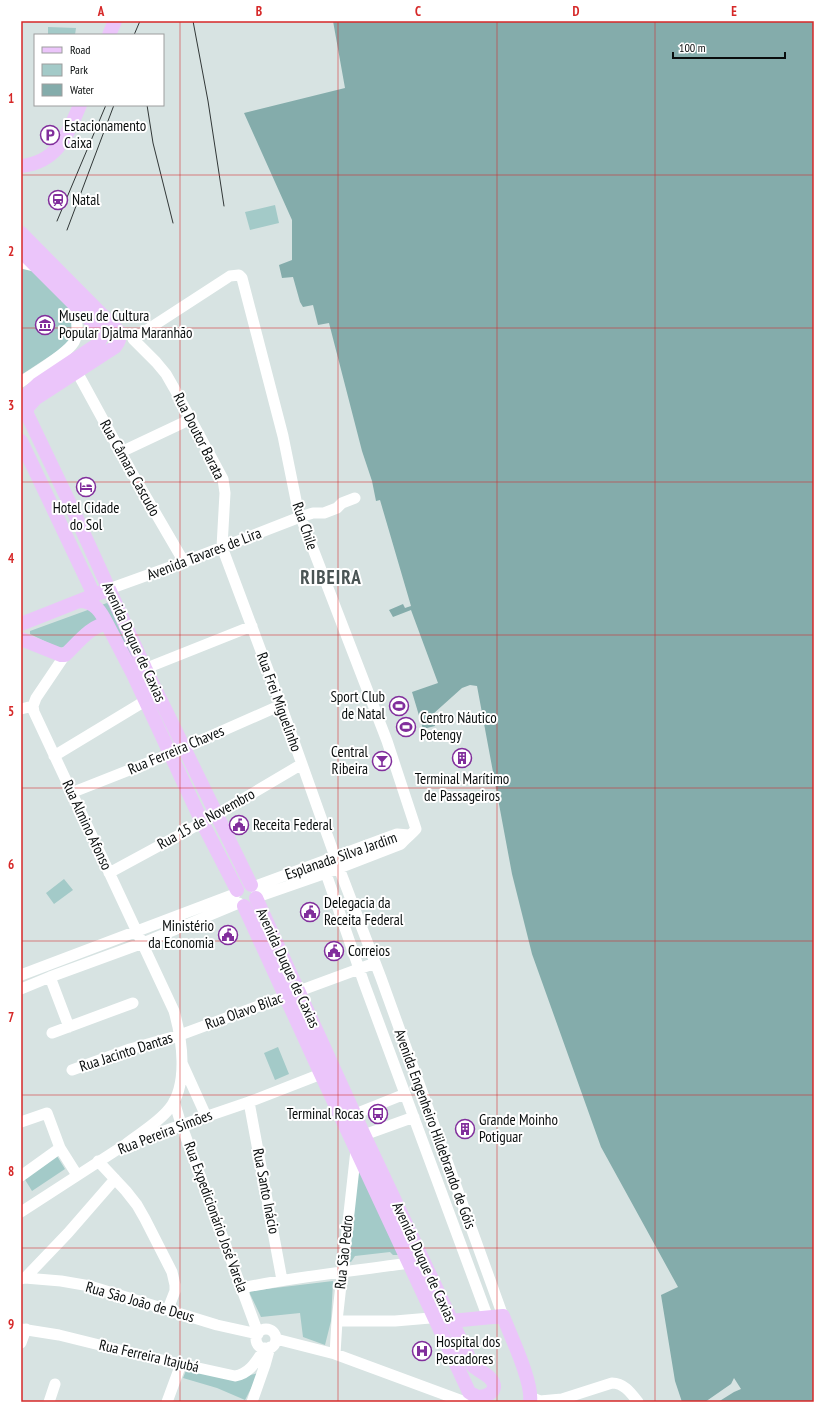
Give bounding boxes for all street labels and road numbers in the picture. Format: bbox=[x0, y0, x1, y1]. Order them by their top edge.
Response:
street label: Rua Doutor Barata bbox=[169, 389, 229, 482]
street label: Rua Câmara Cascudo bbox=[96, 416, 165, 519]
street label: Rua Chile bbox=[288, 499, 322, 552]
street label: Avenida Tavares de Lira bbox=[144, 523, 264, 584]
street label: Avenida Duque de Caxias bbox=[98, 579, 171, 705]
street label: Rua Frei Miguelinho bbox=[253, 650, 306, 754]
street label: Rua Ferreira Chaves bbox=[125, 721, 227, 778]
street label: Rua Almino Afonso bbox=[58, 777, 117, 873]
street label: Rua 15 de Novembro bbox=[154, 784, 258, 853]
street label: Esplanada Silva Jardim bbox=[282, 827, 399, 884]
street label: Avenida Duque de Caxias bbox=[252, 905, 325, 1031]
street label: Rua Olavo Bilac bbox=[202, 987, 286, 1033]
street label: Avenida Engenheiro Hildebrando de Góis bbox=[390, 1026, 481, 1231]
street label: Rua Jacinto Dantas bbox=[77, 1027, 175, 1076]
street label: Rua Pereira Simões bbox=[115, 1105, 215, 1158]
street label: Rua Expedicionário José Varela bbox=[180, 1139, 253, 1295]
street label: Rua Santo Inácio bbox=[249, 1147, 284, 1235]
street label: Avenida Duque de Caxias bbox=[388, 1199, 461, 1325]
street label: Rua São Pedro bbox=[330, 1214, 357, 1290]
street label: Rua São João de Deus bbox=[84, 1277, 197, 1326]
street label: Rua Ferreira Itajubá bbox=[97, 1335, 201, 1376]

